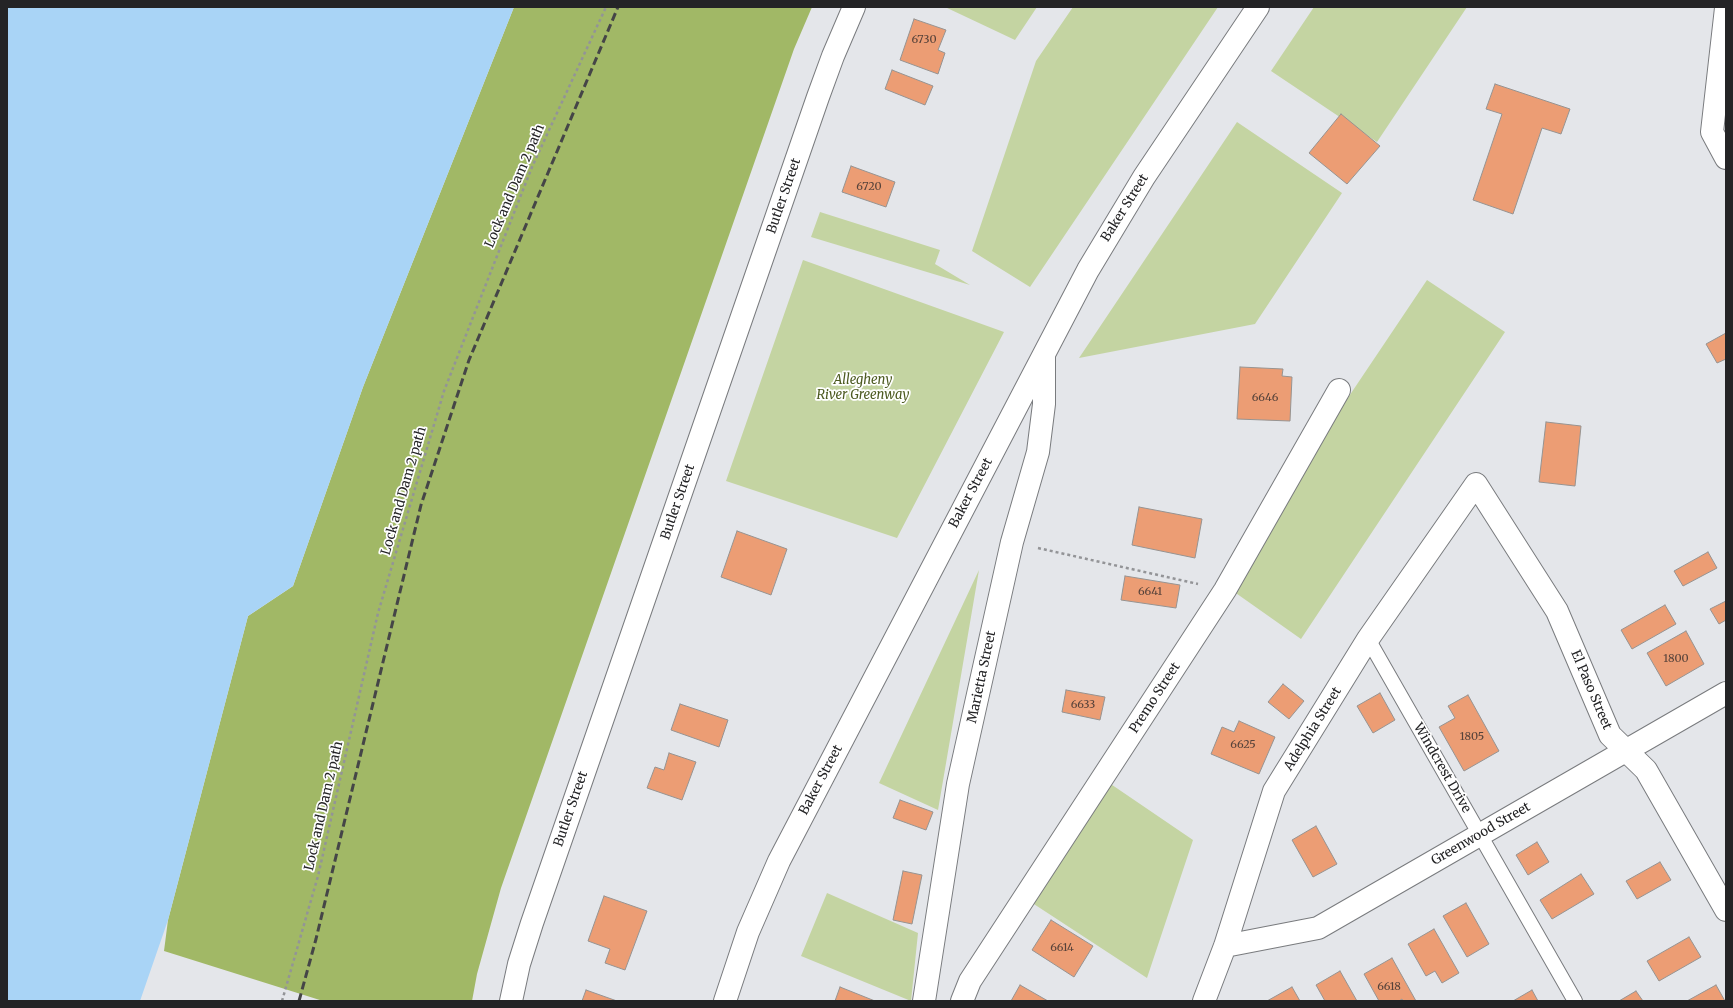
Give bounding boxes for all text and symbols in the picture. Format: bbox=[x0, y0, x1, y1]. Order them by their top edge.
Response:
house number: 6730 bbox=[911, 33, 937, 47]
street label: Lock and Dam 2 path bbox=[482, 122, 548, 250]
street label: Butler Street bbox=[764, 156, 804, 236]
street label: Baker Street bbox=[1098, 171, 1152, 245]
house number: 6720 bbox=[856, 180, 882, 194]
park label: Allegheny River Greenway bbox=[817, 372, 909, 403]
house number: 6646 bbox=[1252, 391, 1278, 405]
street label: Lock and Dam 2 path bbox=[378, 425, 430, 557]
street label: Baker Street bbox=[946, 455, 996, 531]
street label: Butler Street bbox=[658, 462, 698, 542]
house number: 6641 bbox=[1138, 585, 1162, 599]
street label: Marietta Street bbox=[965, 629, 999, 725]
street label: El Paso Street bbox=[1567, 648, 1615, 732]
house number: 1800 bbox=[1663, 652, 1689, 666]
street label: Premo Street bbox=[1126, 660, 1184, 736]
street label: Adelphia Street bbox=[1281, 684, 1345, 774]
house number: 6633 bbox=[1071, 698, 1095, 712]
street label: Windcrest Drive bbox=[1410, 720, 1474, 816]
house number: 1805 bbox=[1460, 730, 1484, 744]
house number: 6625 bbox=[1230, 738, 1256, 752]
street label: Lock and Dam 2 path bbox=[302, 740, 346, 872]
street label: Baker Street bbox=[796, 742, 846, 818]
street label: Butler Street bbox=[551, 769, 591, 849]
street label: Greenwood Street bbox=[1429, 799, 1533, 869]
house number: 6614 bbox=[1050, 941, 1074, 955]
house number: 6618 bbox=[1377, 980, 1401, 994]

